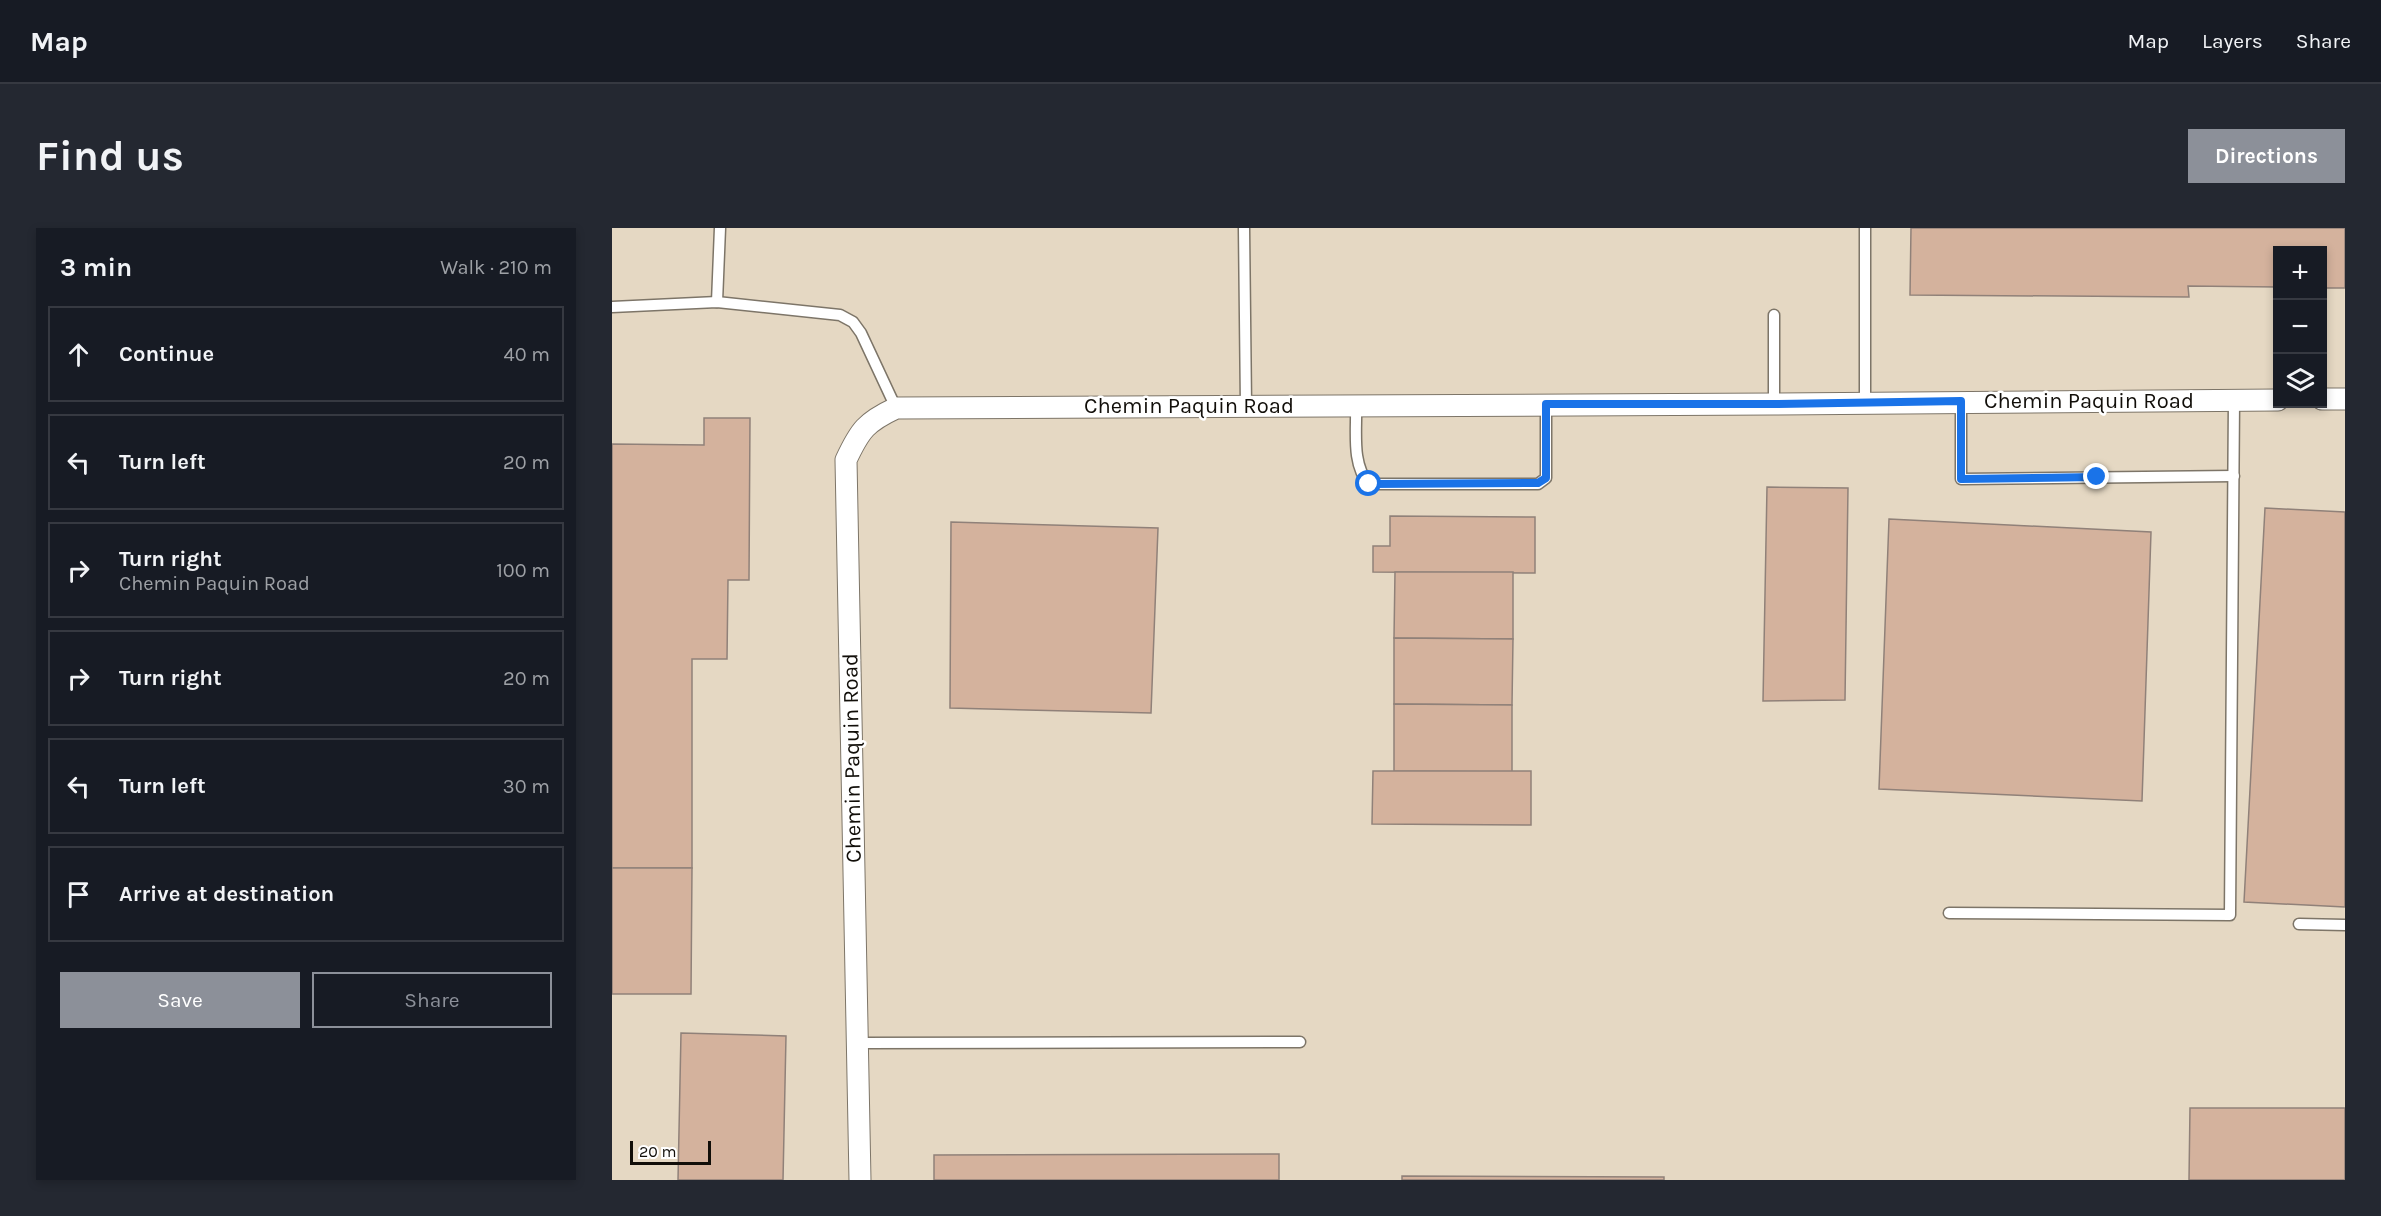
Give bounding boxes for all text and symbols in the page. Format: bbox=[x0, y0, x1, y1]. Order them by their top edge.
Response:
text: Map bbox=[30, 25, 88, 58]
text: Map bbox=[2127, 29, 2169, 53]
text: Layers bbox=[2202, 29, 2263, 53]
text: Share bbox=[2296, 29, 2351, 53]
button: Directions bbox=[2188, 129, 2345, 183]
text: Find us bbox=[36, 131, 184, 181]
map controls bbox=[2273, 246, 2327, 408]
button: + bbox=[2273, 246, 2327, 300]
text: 3 min bbox=[60, 252, 132, 283]
text: Walk · 210 m bbox=[440, 256, 552, 279]
button: − bbox=[2273, 300, 2327, 354]
icon: ahead bbox=[62, 338, 95, 371]
text: Continue bbox=[119, 341, 214, 367]
text: 40 m bbox=[504, 343, 550, 366]
button: layers bbox=[2273, 354, 2327, 408]
street label: Chemin Paquin Road bbox=[1984, 388, 2194, 414]
street label: Chemin Paquin Road bbox=[1084, 393, 1294, 419]
icon: left bbox=[62, 446, 95, 479]
text: Turn left bbox=[119, 449, 206, 475]
text: 20 m bbox=[503, 451, 550, 474]
route end bbox=[2083, 463, 2109, 489]
route start bbox=[1355, 470, 1381, 496]
text: Turn right bbox=[119, 546, 222, 572]
icon: right bbox=[62, 554, 95, 587]
text: 100 m bbox=[496, 559, 550, 582]
text: Chemin Paquin Road bbox=[119, 572, 310, 595]
street label: Chemin Paquin Road bbox=[837, 653, 867, 863]
icon: right bbox=[62, 662, 95, 695]
text: Turn right bbox=[119, 665, 222, 691]
text: 20 m bbox=[503, 667, 550, 690]
icon: left bbox=[62, 770, 95, 803]
text: Turn left bbox=[119, 773, 206, 799]
text: 30 m bbox=[503, 775, 550, 798]
icon: arrive bbox=[62, 878, 95, 911]
text: Arrive at destination bbox=[119, 881, 334, 907]
button: Save bbox=[60, 972, 300, 1028]
button: Share bbox=[312, 972, 552, 1028]
scale bar bbox=[630, 1138, 711, 1166]
text: 20 m bbox=[639, 1142, 677, 1161]

